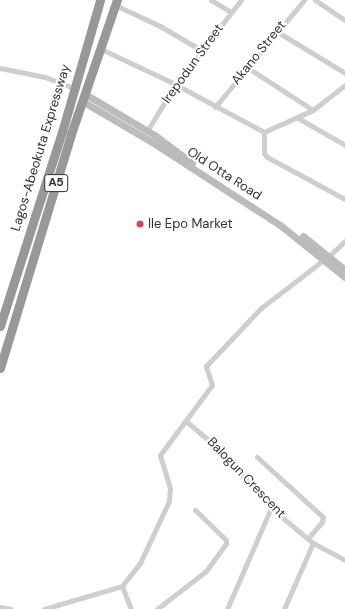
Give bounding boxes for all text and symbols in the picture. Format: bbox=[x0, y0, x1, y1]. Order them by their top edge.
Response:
street label: Akano Street bbox=[228, 18, 290, 88]
street label: Irepodun Street bbox=[159, 21, 227, 107]
street label: Lagos-Abeokuta Expressway bbox=[8, 63, 74, 233]
street label: Old Otta Road bbox=[184, 144, 264, 204]
road number: A5 bbox=[44, 173, 68, 193]
place label: Ile Epo Market bbox=[148, 216, 233, 232]
marker: Ile Epo Market bbox=[135, 219, 145, 229]
street label: Balogun Crescent bbox=[204, 434, 288, 522]

